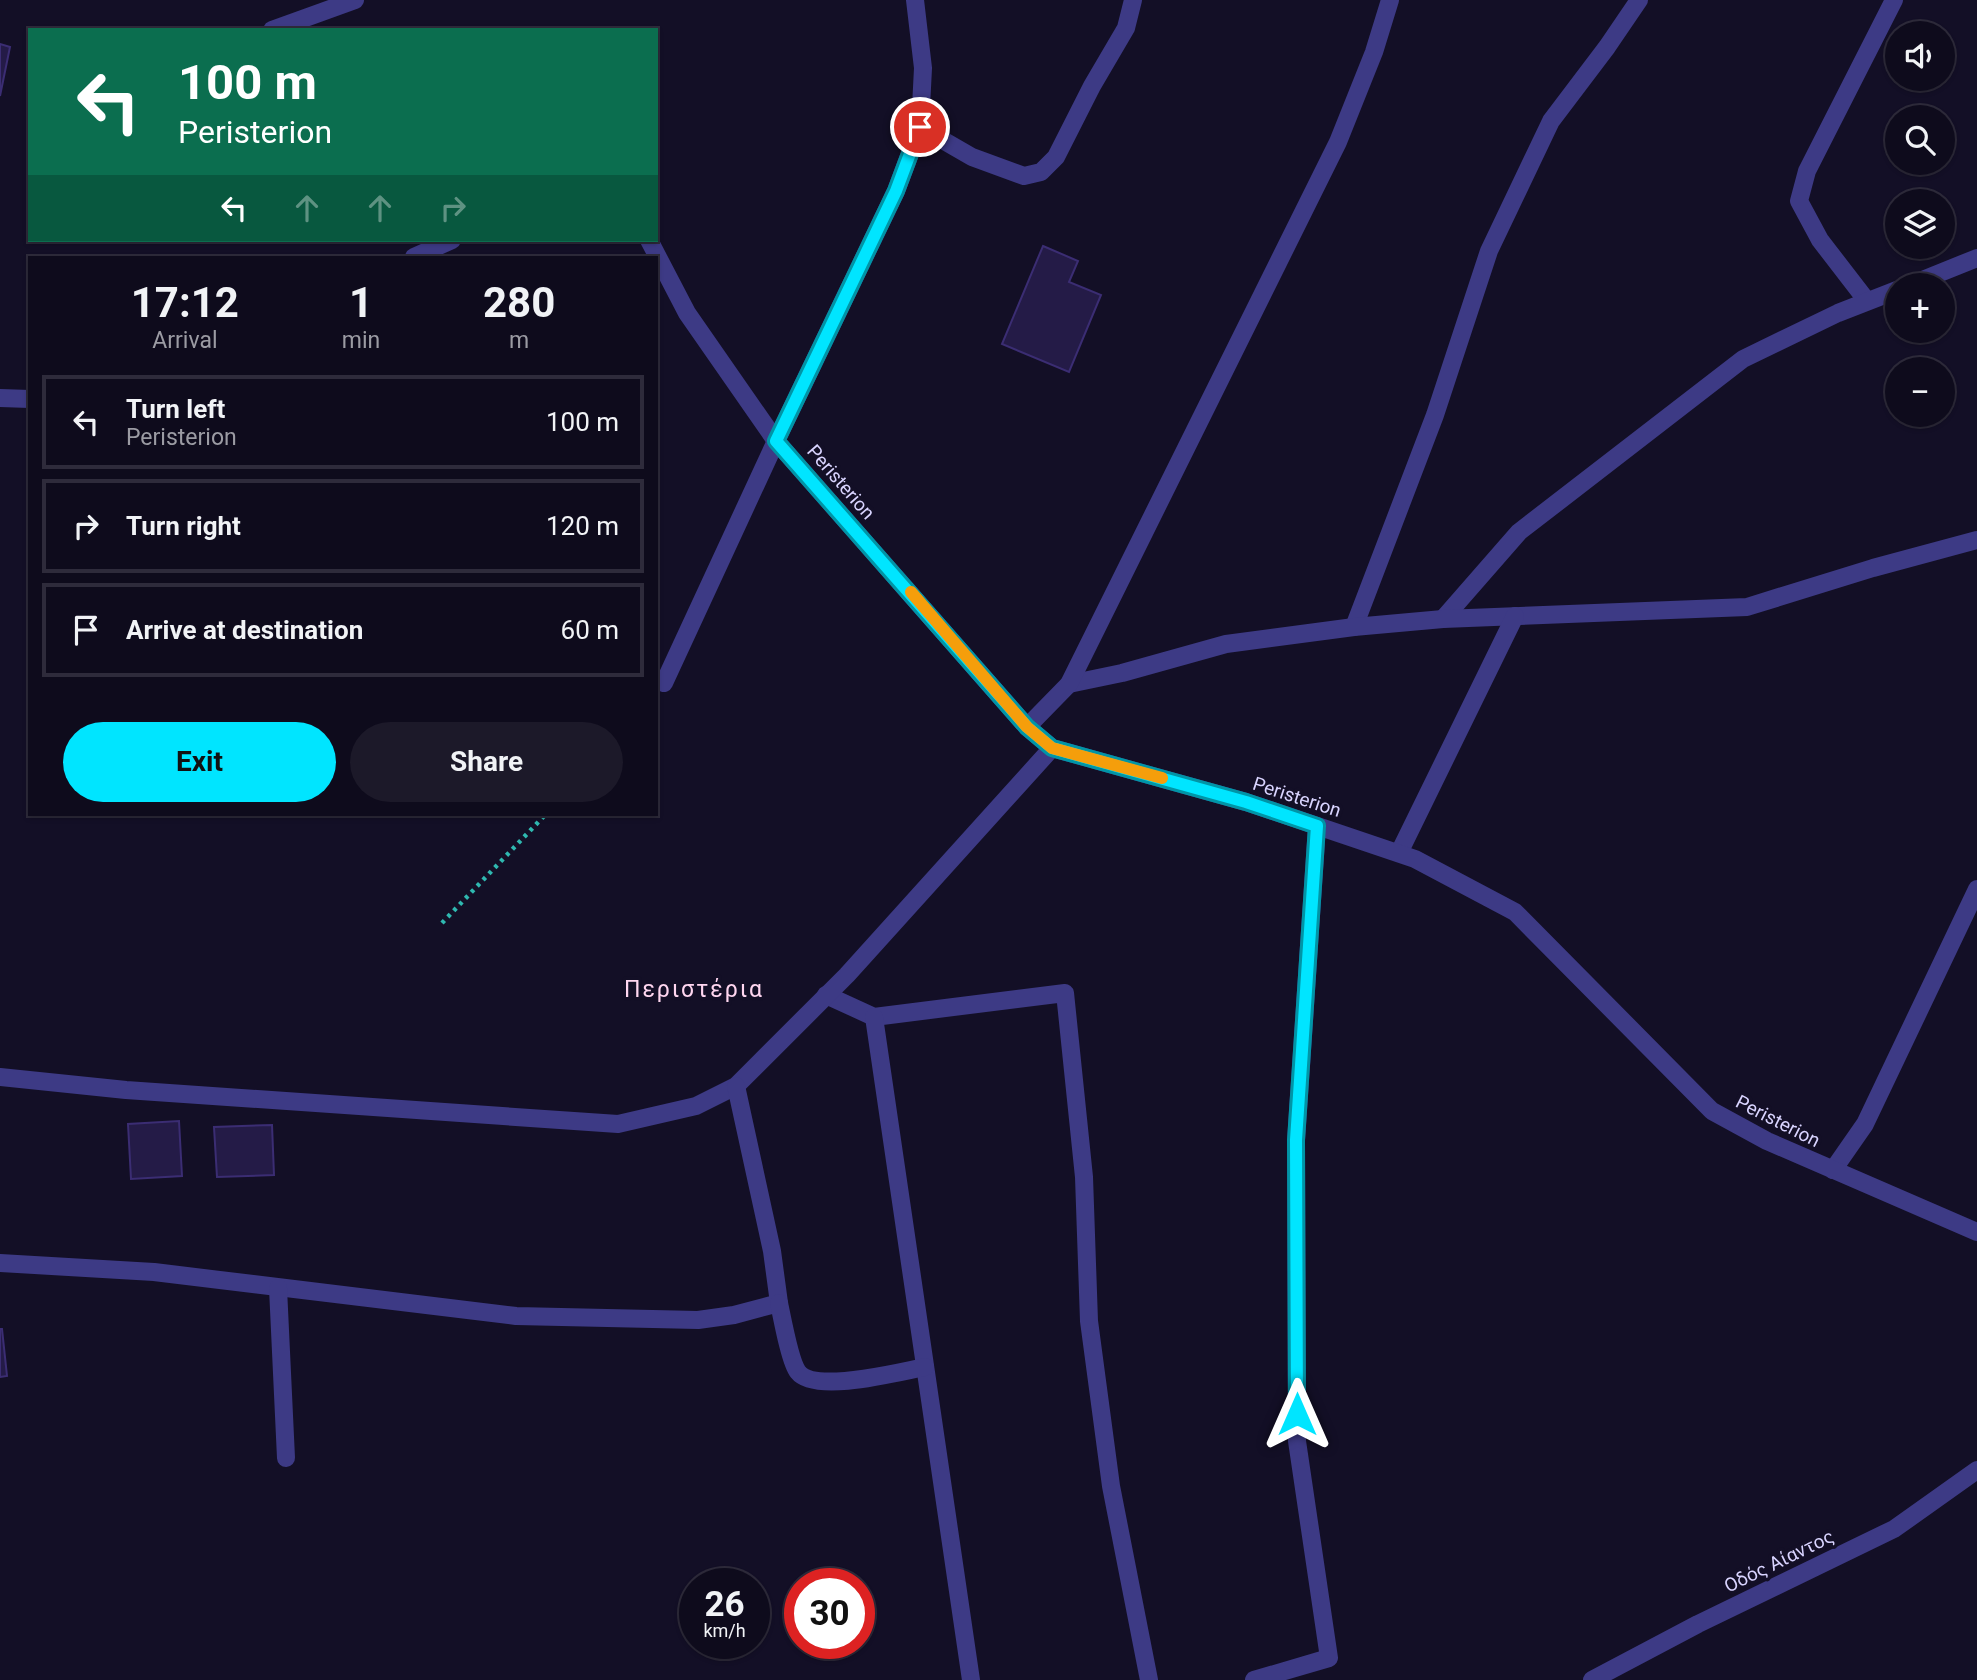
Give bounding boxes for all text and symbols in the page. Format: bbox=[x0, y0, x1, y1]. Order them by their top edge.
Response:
map controls bbox=[1885, 21, 1955, 427]
button: sound bbox=[1885, 21, 1955, 91]
text: 100 m bbox=[178, 54, 317, 111]
icon: left bbox=[63, 56, 154, 147]
pin bbox=[890, 97, 950, 157]
button: search bbox=[1885, 105, 1955, 175]
icon: arrive bbox=[901, 108, 939, 146]
text: Peristerion bbox=[178, 113, 332, 151]
icon: left bbox=[215, 189, 253, 227]
icon: ahead bbox=[288, 189, 326, 227]
icon: ahead bbox=[361, 189, 399, 227]
icon: right bbox=[434, 189, 472, 227]
button: layers bbox=[1885, 189, 1955, 259]
button: + bbox=[1885, 273, 1955, 343]
text: 17:12 bbox=[131, 278, 239, 327]
text: 1 bbox=[349, 278, 373, 327]
text: 280 bbox=[483, 278, 555, 327]
text: Arrival bbox=[152, 327, 218, 354]
text: min bbox=[342, 327, 380, 354]
text: m bbox=[509, 327, 529, 354]
button: − bbox=[1885, 357, 1955, 427]
text: Turn left bbox=[126, 394, 225, 424]
icon: left bbox=[67, 403, 105, 441]
text: 100 m bbox=[546, 407, 619, 437]
text: Peristerion bbox=[126, 424, 237, 451]
street label: Peristerion bbox=[802, 440, 880, 524]
icon: right bbox=[67, 507, 105, 545]
text: Turn right bbox=[126, 511, 241, 541]
text: 120 m bbox=[546, 511, 619, 541]
icon: arrive bbox=[67, 611, 105, 649]
text: Arrive at destination bbox=[126, 615, 363, 645]
text: 60 m bbox=[561, 615, 619, 645]
button: Exit bbox=[63, 722, 336, 802]
button: Share bbox=[350, 722, 623, 802]
street label: Peristerion bbox=[1250, 772, 1344, 822]
district label: Περιστέρια bbox=[624, 976, 764, 1003]
street label: Peristerion bbox=[1732, 1090, 1824, 1152]
position arrow bbox=[1260, 1377, 1334, 1451]
street label: Οδός Αίαντος bbox=[1720, 1525, 1838, 1597]
speed limit sign: 30 bbox=[784, 1568, 875, 1659]
text: 26 bbox=[704, 1584, 745, 1625]
text: km/h bbox=[703, 1620, 746, 1641]

